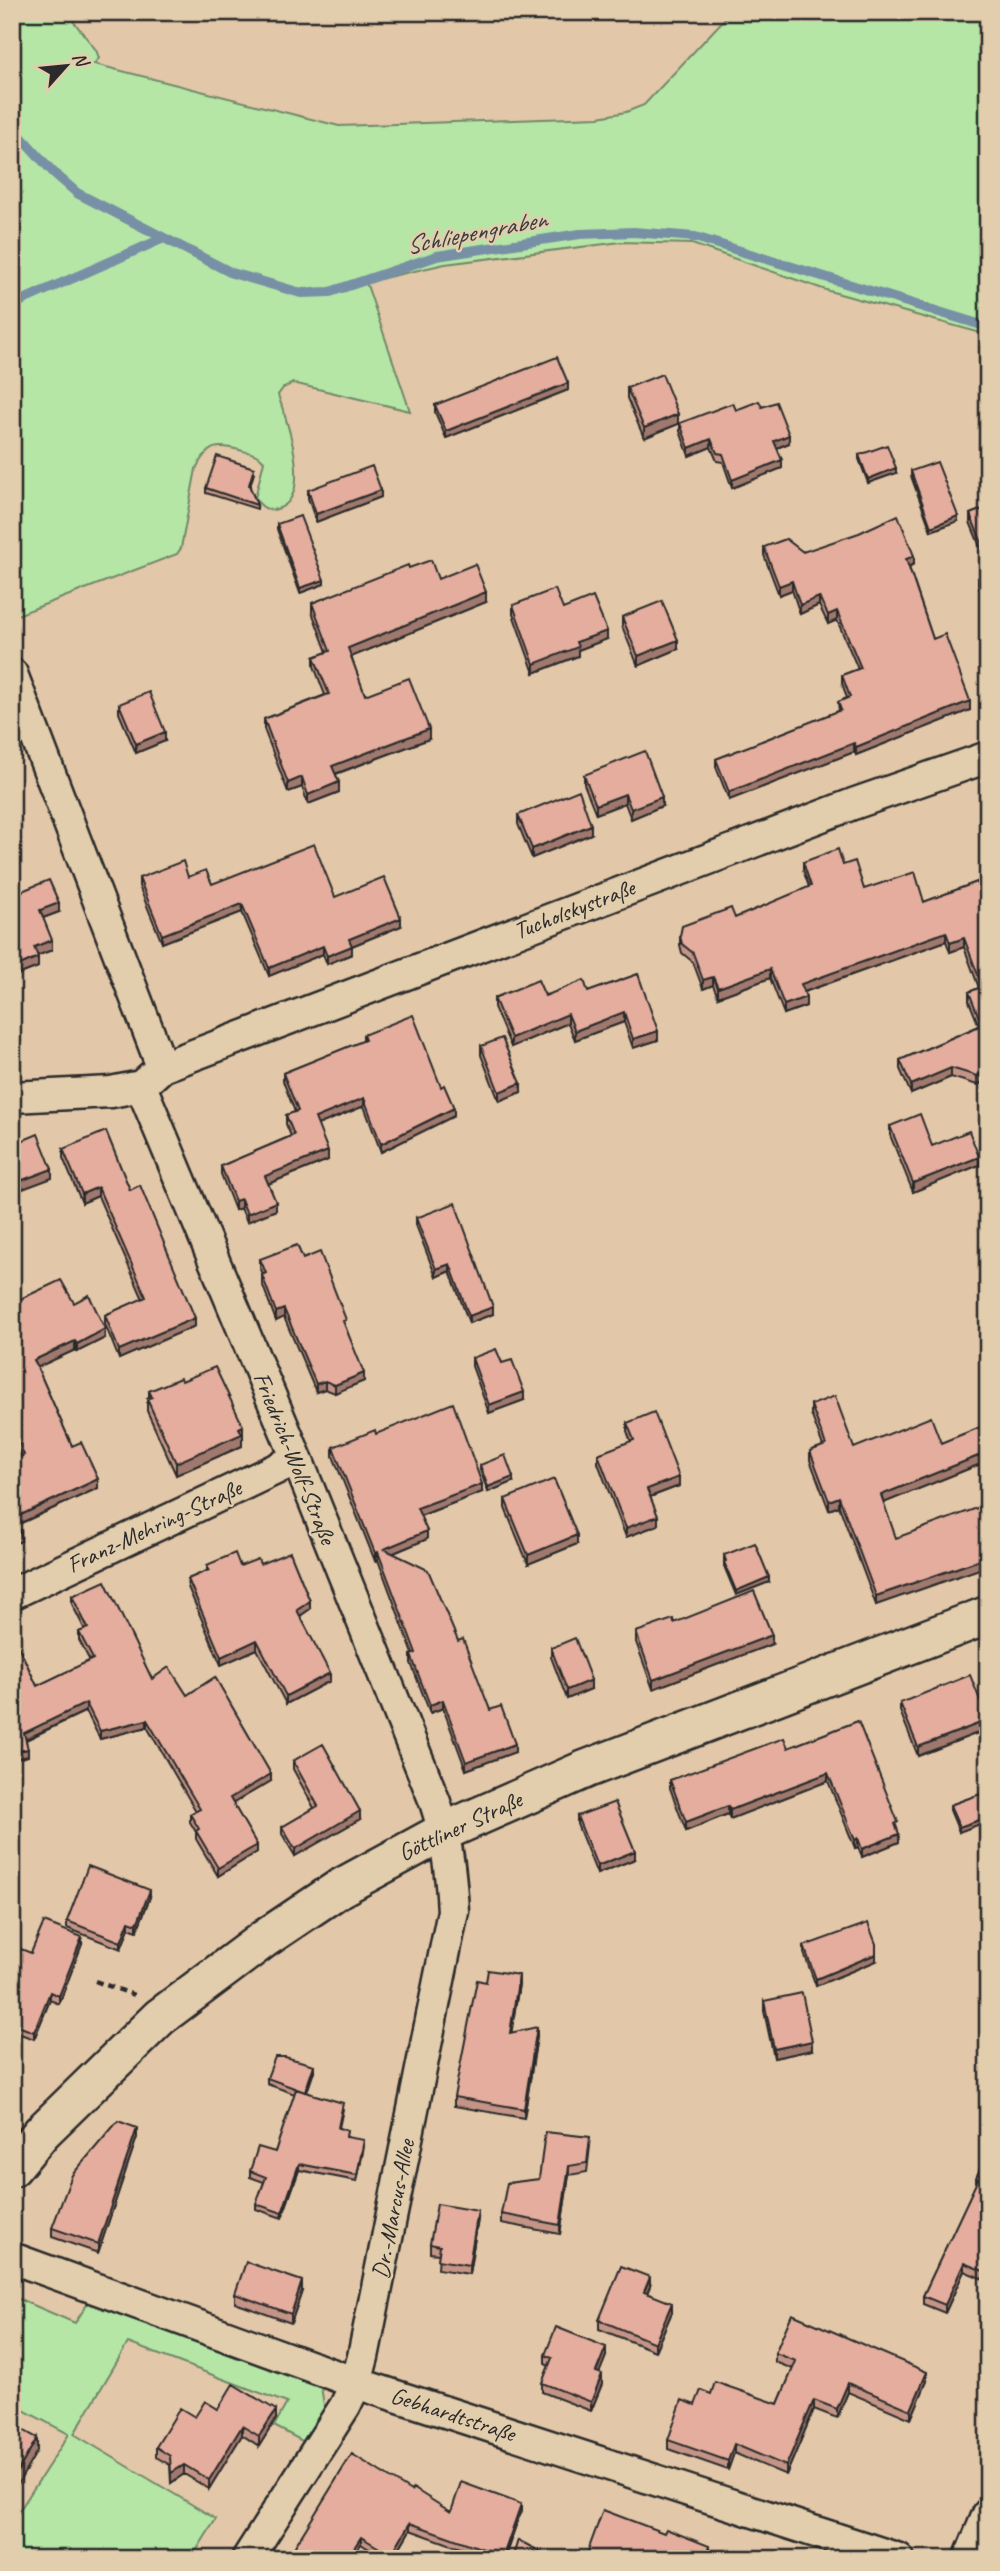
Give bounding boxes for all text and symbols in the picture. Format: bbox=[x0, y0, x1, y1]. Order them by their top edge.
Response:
north arrow bbox=[32, 32, 102, 102]
text: N bbox=[67, 48, 95, 72]
water label: Schliepengraben bbox=[403, 202, 551, 262]
street label: Tucholskystraße bbox=[509, 871, 641, 946]
street label: Friedrich-Wolf-Straße bbox=[247, 1368, 344, 1550]
street label: Franz-Mehring-Straße bbox=[62, 1472, 248, 1580]
street label: Göttliner Straße bbox=[393, 1783, 529, 1868]
street label: Dr.-Marcus-Allee bbox=[365, 2135, 422, 2281]
street label: Gebhardtstraße bbox=[387, 2380, 521, 2449]

